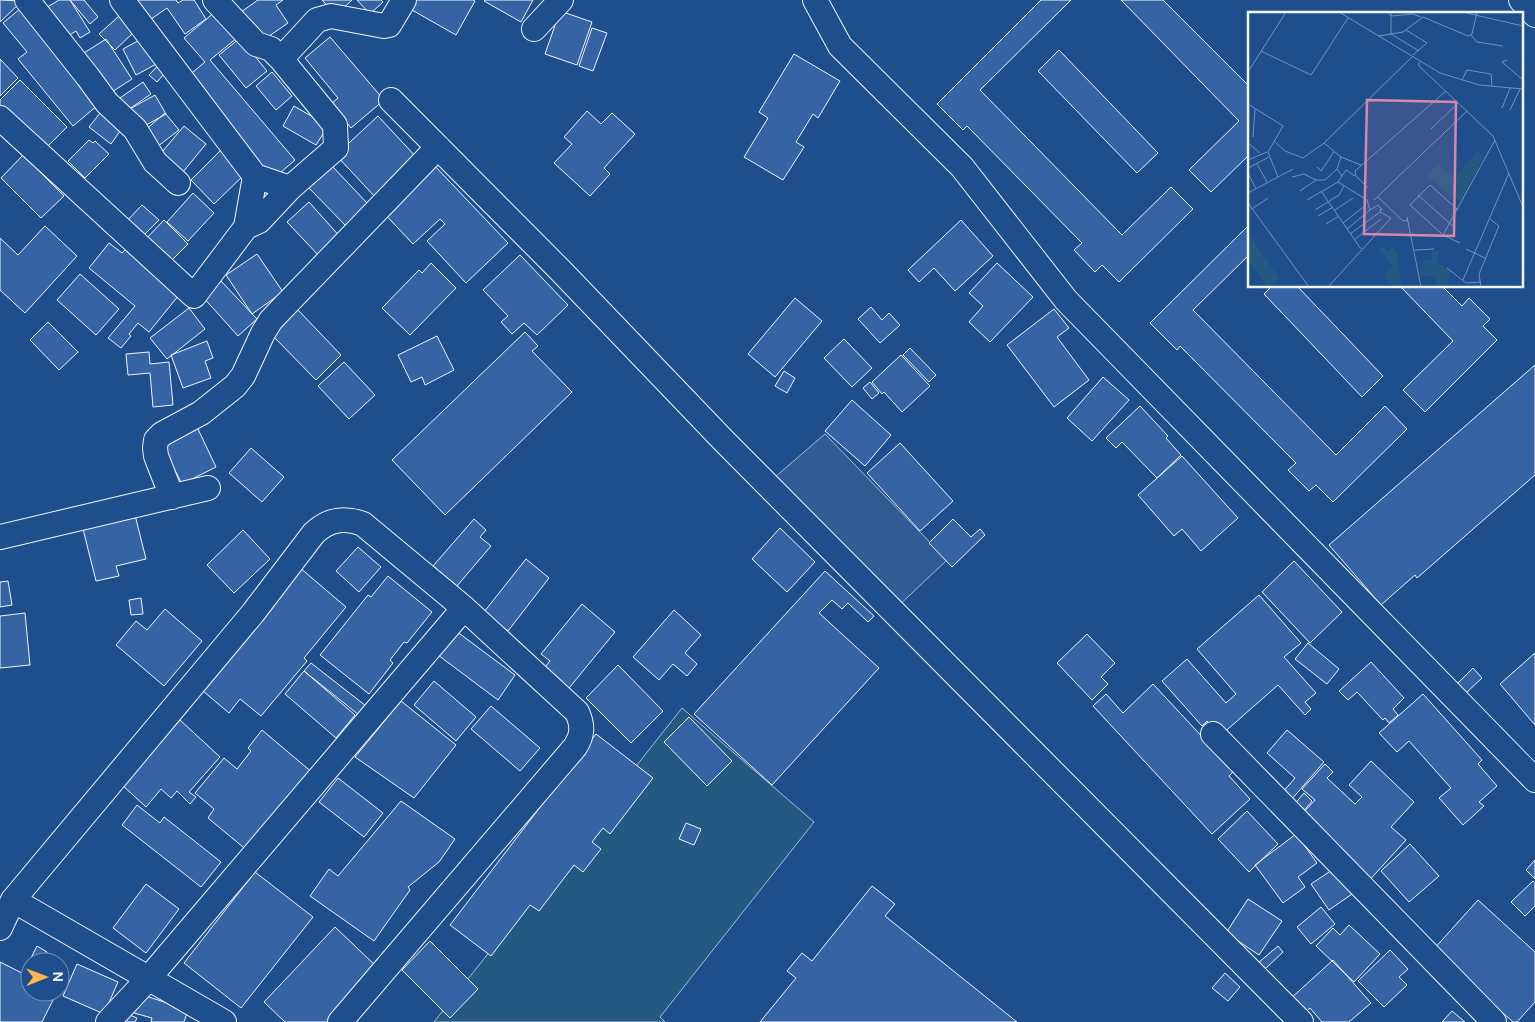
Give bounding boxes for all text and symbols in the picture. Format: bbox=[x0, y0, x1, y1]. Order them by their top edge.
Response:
inset map bbox=[1248, 12, 1522, 288]
north arrow bbox=[20, 952, 70, 1002]
text: N bbox=[49, 972, 67, 982]

